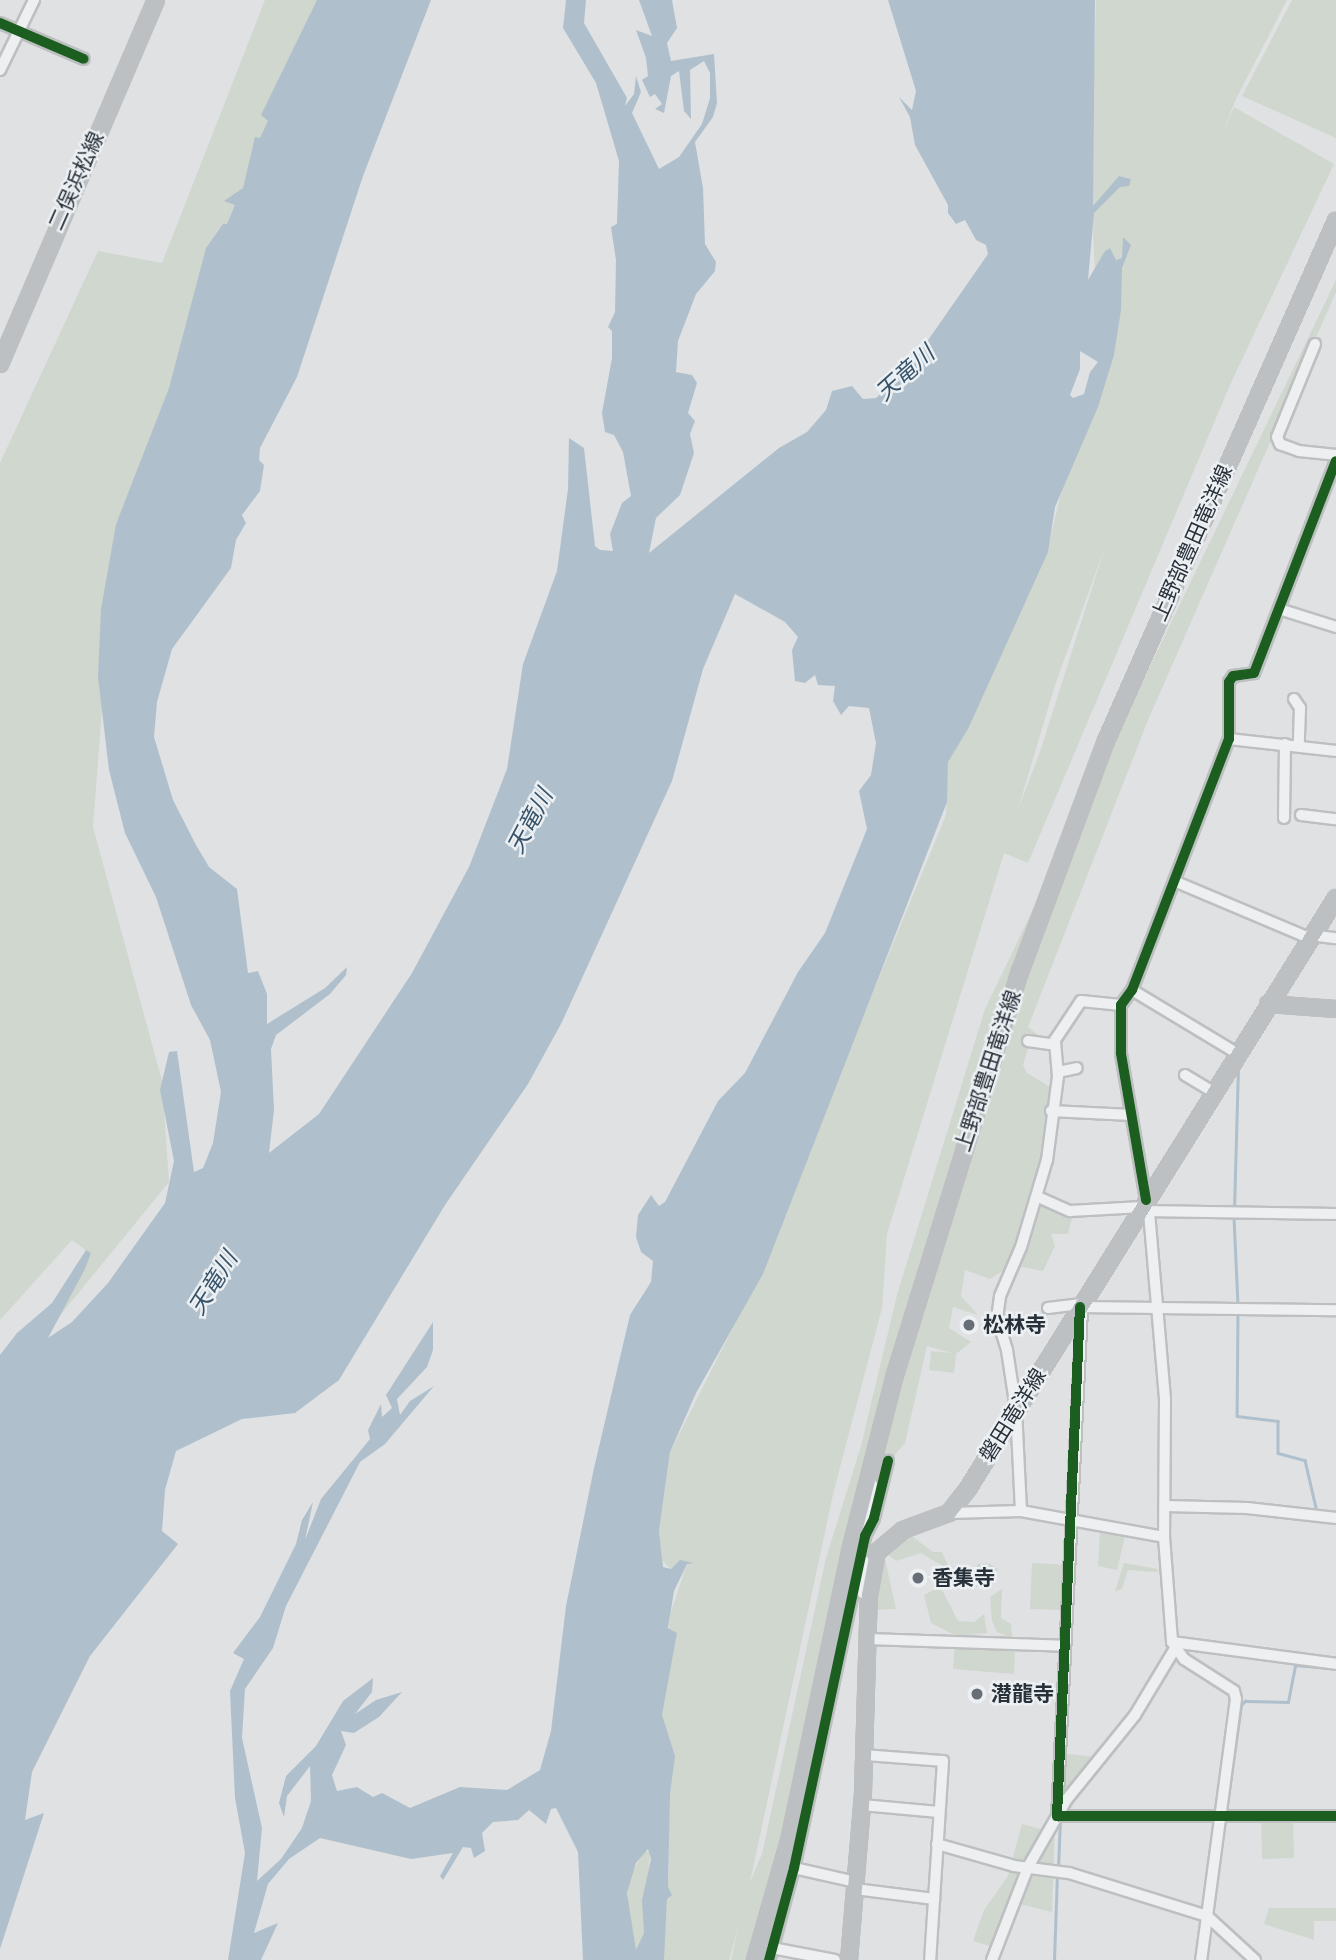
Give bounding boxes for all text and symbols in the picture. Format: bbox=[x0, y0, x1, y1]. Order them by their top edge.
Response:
street label: 二俣浜松線 bbox=[43, 128, 109, 234]
water label: 天竜川 bbox=[870, 340, 940, 406]
street label: 上野部豊田竜洋線 bbox=[1146, 461, 1238, 625]
water label: 天竜川 bbox=[502, 784, 558, 858]
street label: 上野部豊田竜洋線 bbox=[950, 987, 1026, 1155]
water label: 天竜川 bbox=[183, 1246, 243, 1320]
place label: 松林寺 bbox=[983, 1312, 1046, 1338]
marker: 松林寺 bbox=[961, 1317, 977, 1333]
street label: 磐田竜洋線 bbox=[974, 1364, 1052, 1466]
place label: 香集寺 bbox=[932, 1565, 995, 1591]
marker: 香集寺 bbox=[910, 1570, 926, 1586]
place label: 潜龍寺 bbox=[991, 1681, 1054, 1707]
marker: 潜龍寺 bbox=[969, 1686, 985, 1702]

